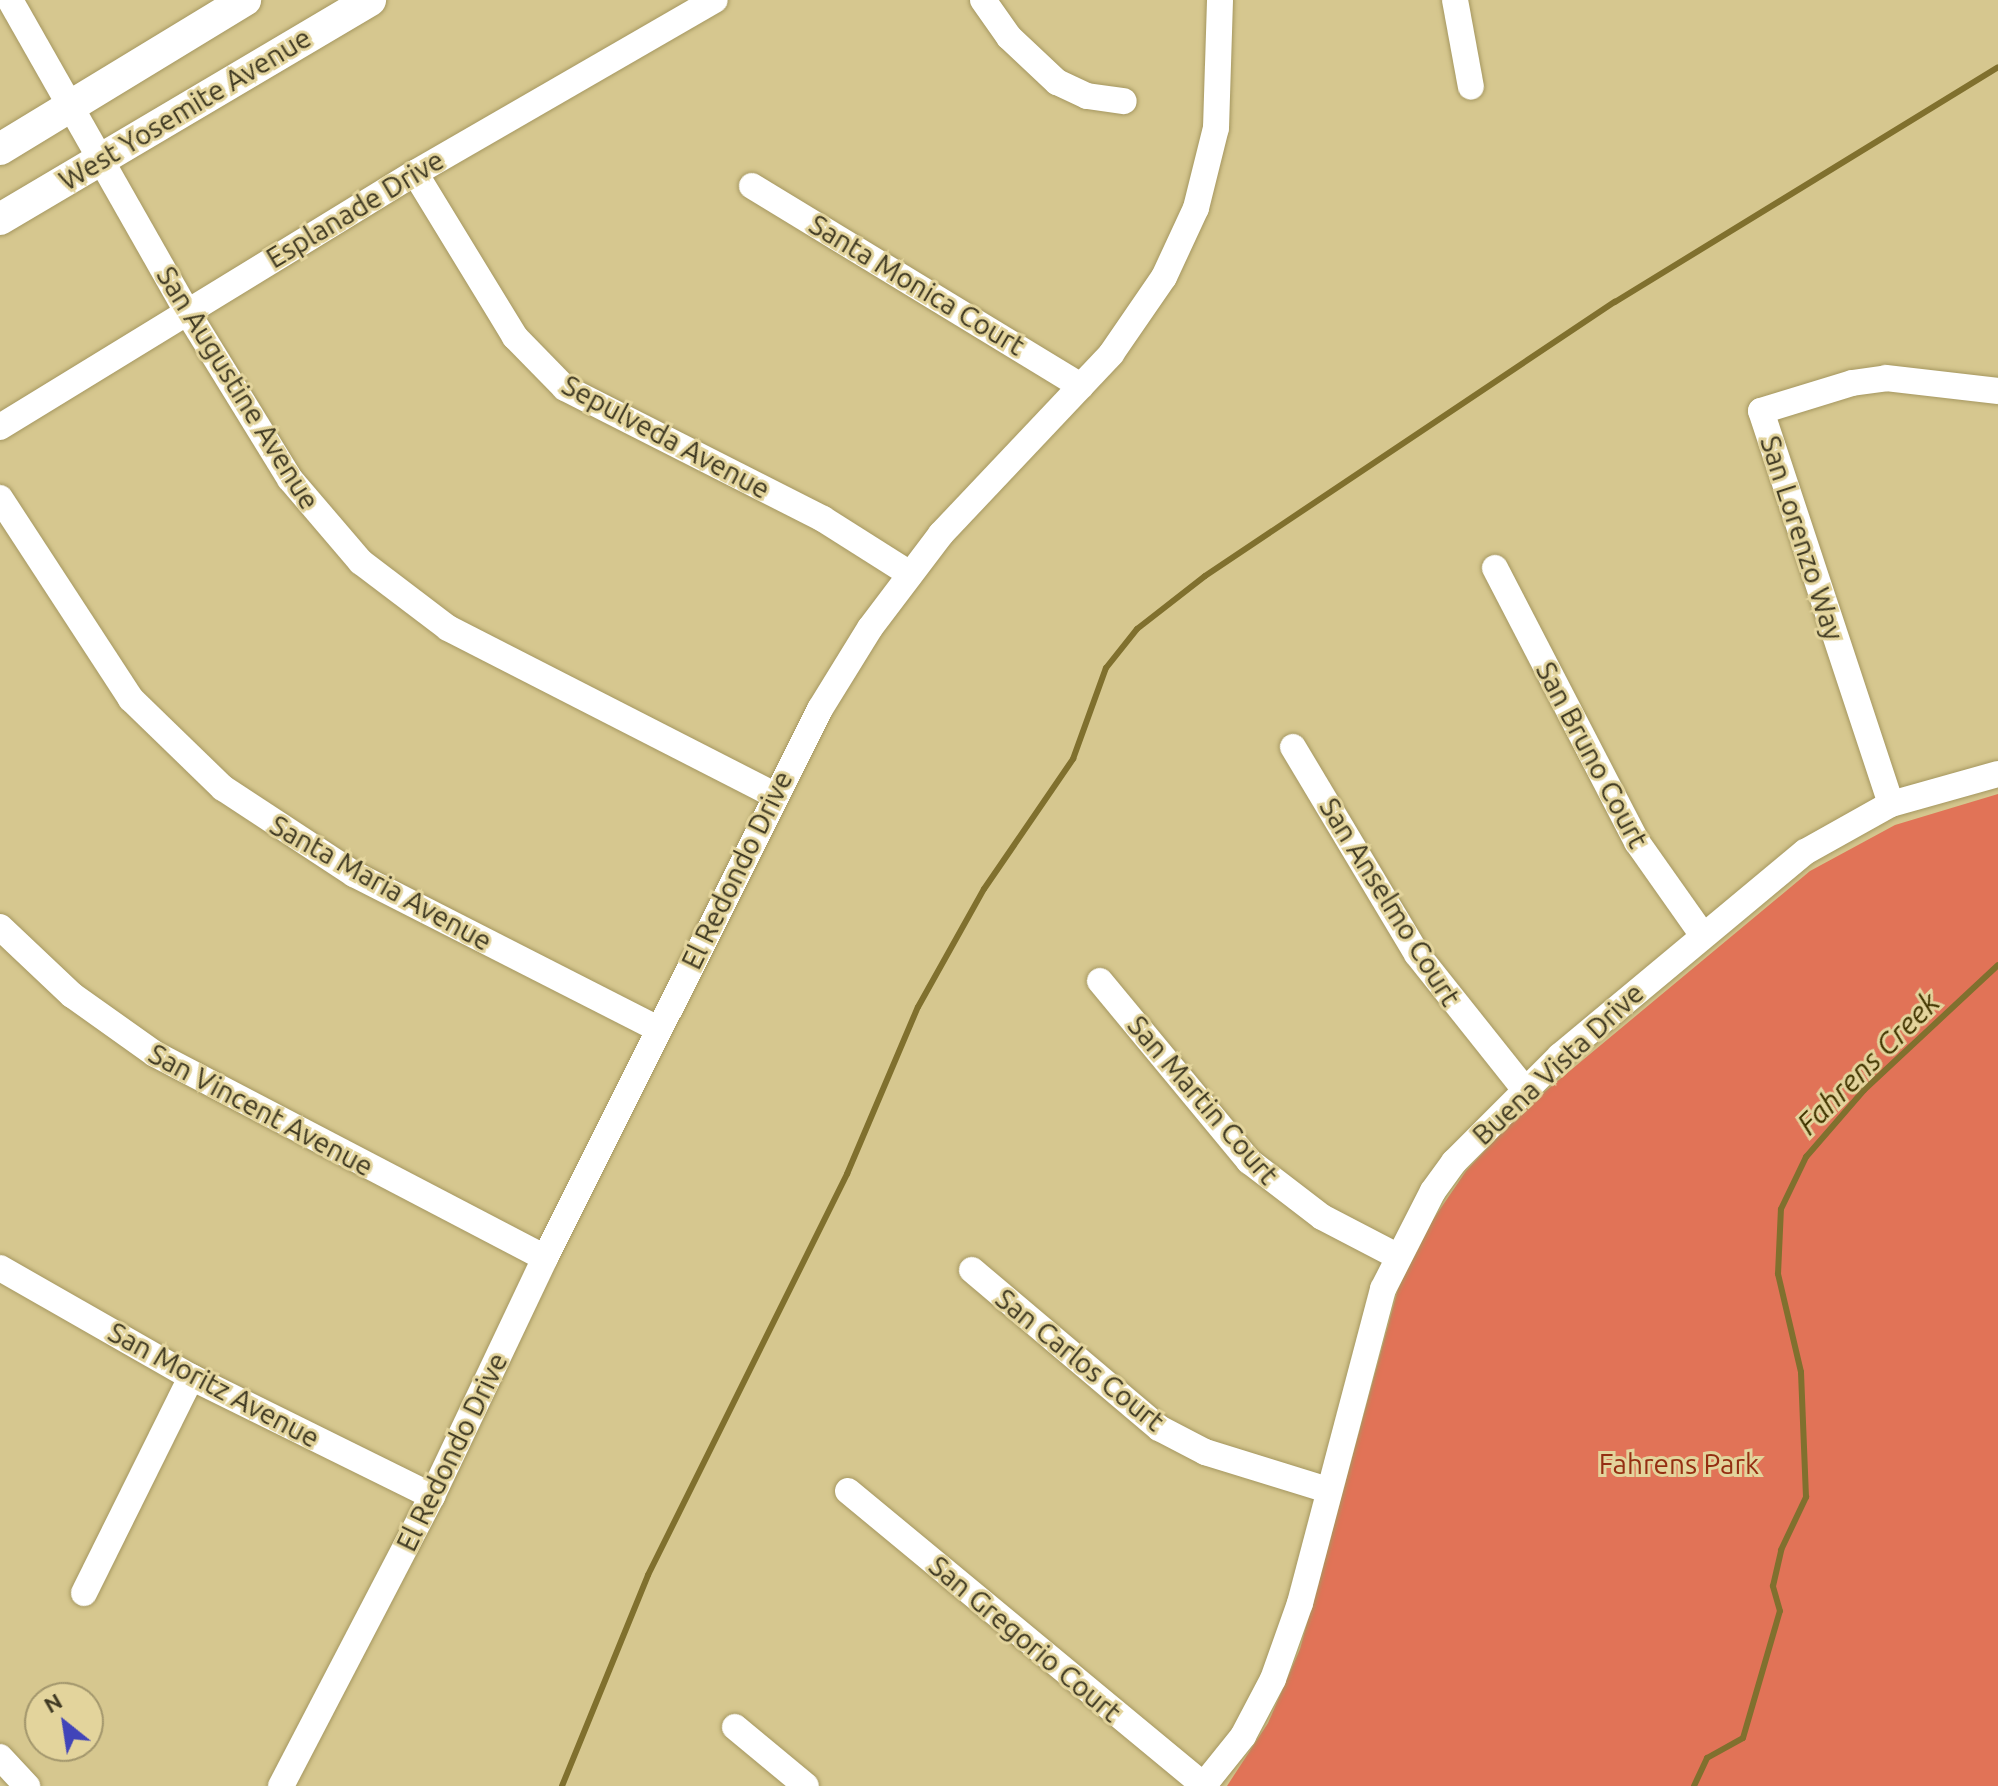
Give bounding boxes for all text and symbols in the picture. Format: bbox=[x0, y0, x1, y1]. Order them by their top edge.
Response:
street label: West Yosemite Avenue bbox=[53, 21, 317, 197]
street label: Esplanade Drive bbox=[260, 143, 450, 275]
street label: Santa Monica Court bbox=[803, 207, 1031, 363]
street label: San Augustine Avenue bbox=[150, 260, 326, 516]
street label: Sepulveda Avenue bbox=[556, 368, 776, 506]
street label: San Lorenzo Way bbox=[1753, 432, 1851, 644]
street label: San Bruno Court bbox=[1529, 656, 1655, 854]
street label: El Redondo Drive bbox=[674, 765, 800, 975]
street label: San Anselmo Court bbox=[1313, 792, 1467, 1012]
street label: Santa Maria Avenue bbox=[264, 808, 498, 958]
street label: Buena Vista Drive bbox=[1466, 976, 1650, 1152]
water label: Fahrens Creek bbox=[1789, 984, 1947, 1142]
street label: San Martin Court bbox=[1121, 1009, 1285, 1191]
street label: San Vincent Avenue bbox=[143, 1037, 379, 1183]
street label: San Carlos Court bbox=[989, 1282, 1171, 1438]
street label: San Moritz Avenue bbox=[103, 1315, 325, 1455]
street label: El Redondo Drive bbox=[389, 1347, 515, 1557]
park label: Fahrens Park bbox=[1599, 1447, 1759, 1481]
street label: San Gregorio Court bbox=[922, 1549, 1128, 1729]
north arrow bbox=[24, 1682, 104, 1762]
text: N bbox=[39, 1688, 66, 1717]

